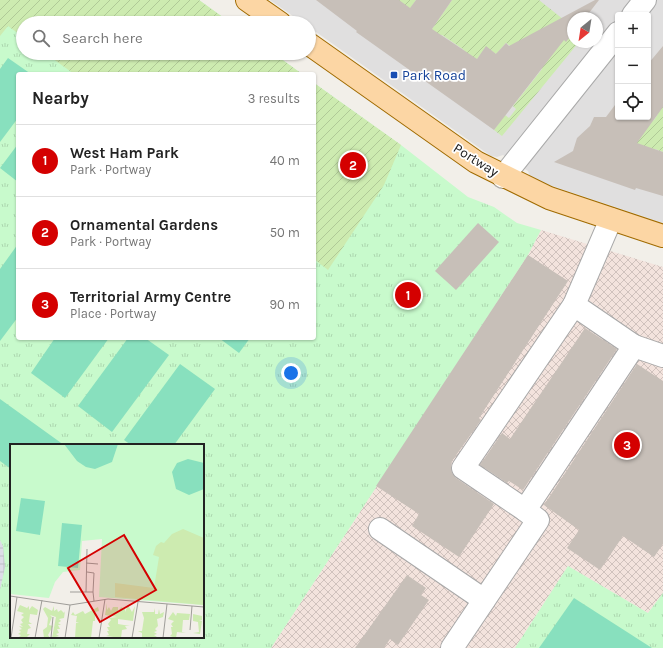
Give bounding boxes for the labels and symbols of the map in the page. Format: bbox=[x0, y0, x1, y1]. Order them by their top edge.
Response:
north arrow bbox=[567, 12, 603, 48]
place label: Park Road bbox=[402, 67, 466, 84]
marker: Park Road bbox=[389, 70, 399, 80]
street label: Portway bbox=[450, 140, 502, 181]
pin: 2 bbox=[340, 150, 366, 180]
pin: 1 bbox=[395, 280, 421, 310]
your location bbox=[281, 363, 301, 383]
pin: 3 bbox=[614, 430, 640, 460]
inset map bbox=[10, 444, 204, 638]

